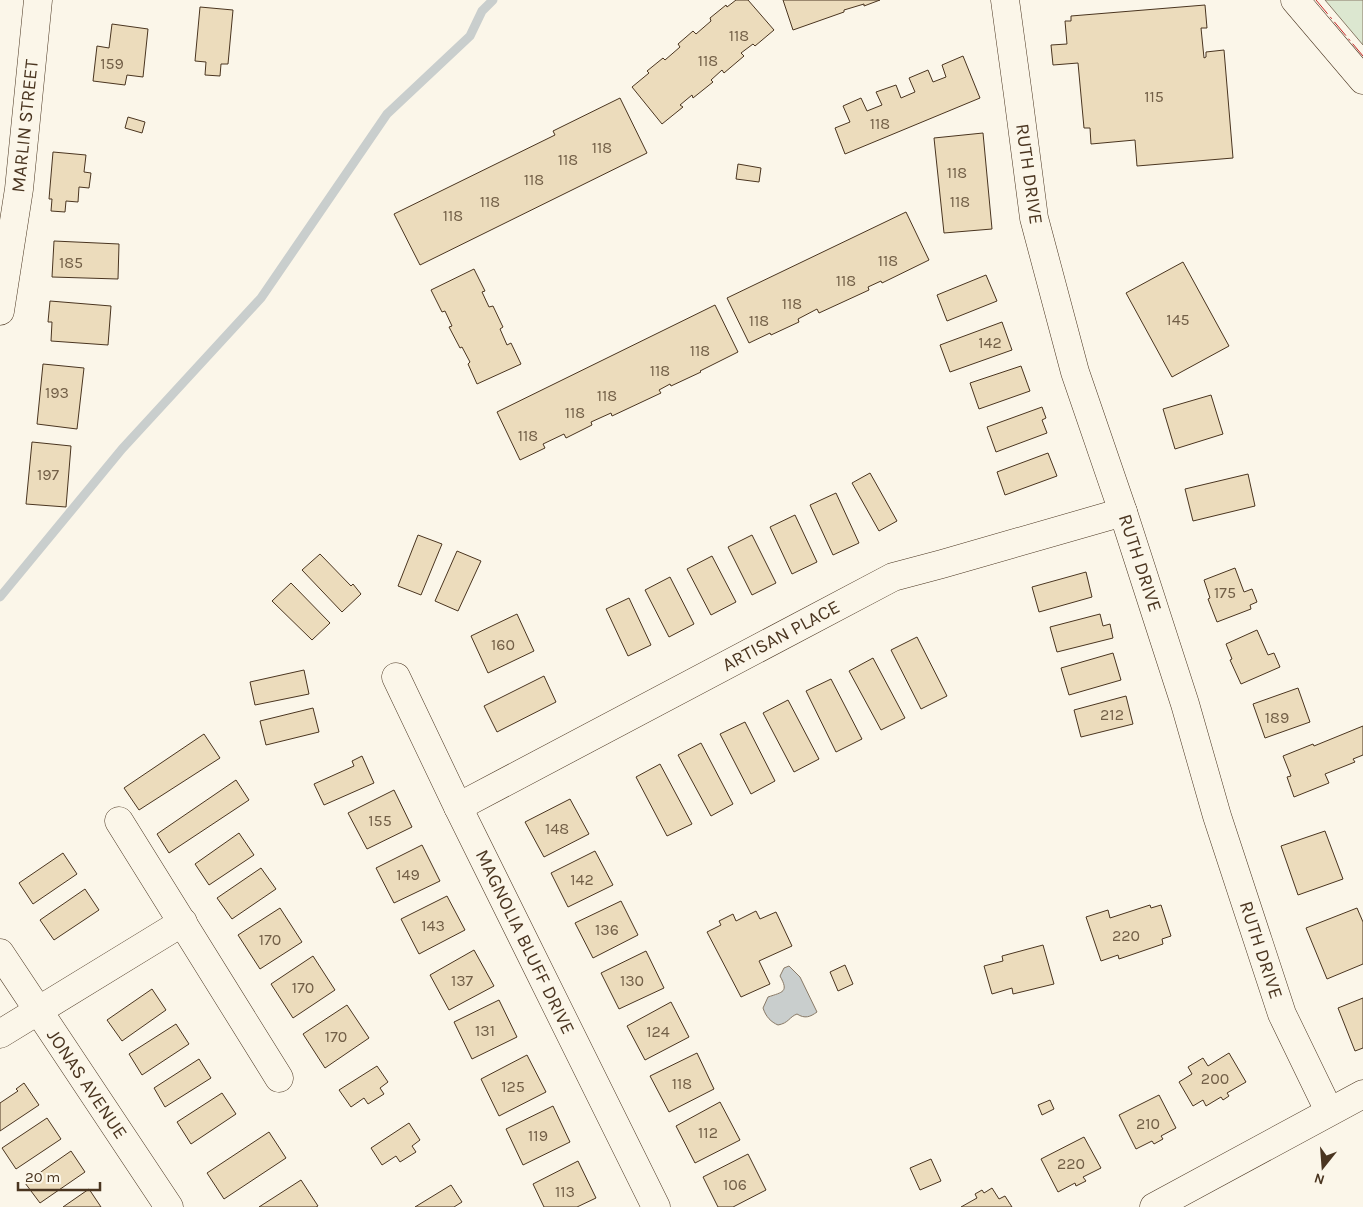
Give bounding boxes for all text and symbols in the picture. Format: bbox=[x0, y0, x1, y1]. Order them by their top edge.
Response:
house number: 118 bbox=[729, 26, 749, 45]
house number: 118 bbox=[698, 51, 718, 70]
house number: 159 bbox=[100, 54, 124, 73]
street label: MARLIN STREET bbox=[7, 58, 43, 194]
house number: 115 bbox=[1144, 87, 1164, 106]
house number: 118 bbox=[870, 114, 890, 133]
street label: RUTH DRIVE bbox=[1011, 122, 1047, 226]
house number: 118 bbox=[592, 138, 612, 157]
house number: 118 bbox=[558, 150, 578, 169]
house number: 118 bbox=[947, 163, 967, 182]
house number: 118 bbox=[524, 170, 544, 189]
house number: 118 bbox=[480, 192, 500, 211]
house number: 118 bbox=[950, 192, 970, 211]
house number: 118 bbox=[443, 206, 463, 225]
house number: 118 bbox=[878, 251, 898, 270]
house number: 185 bbox=[59, 253, 83, 272]
house number: 118 bbox=[836, 271, 856, 290]
house number: 118 bbox=[782, 294, 802, 313]
house number: 145 bbox=[1166, 310, 1190, 329]
house number: 118 bbox=[749, 311, 769, 330]
house number: 142 bbox=[978, 333, 1002, 352]
house number: 118 bbox=[690, 341, 710, 360]
house number: 118 bbox=[650, 361, 670, 380]
house number: 193 bbox=[45, 383, 69, 402]
house number: 118 bbox=[597, 386, 617, 405]
house number: 118 bbox=[565, 403, 585, 422]
house number: 118 bbox=[518, 426, 538, 445]
house number: 197 bbox=[37, 465, 60, 484]
street label: RUTH DRIVE bbox=[1114, 511, 1166, 615]
house number: 175 bbox=[1214, 583, 1236, 602]
street label: ARTISAN PLACE bbox=[718, 596, 844, 676]
house number: 160 bbox=[491, 635, 515, 654]
house number: 212 bbox=[1100, 705, 1124, 724]
house number: 189 bbox=[1265, 708, 1289, 727]
house number: 155 bbox=[368, 811, 392, 830]
house number: 148 bbox=[545, 819, 569, 838]
street label: MAGNOLIA BLUFF DRIVE bbox=[471, 846, 579, 1038]
house number: 149 bbox=[396, 865, 420, 884]
house number: 142 bbox=[570, 870, 594, 889]
street label: RUTH DRIVE bbox=[1235, 898, 1287, 1002]
house number: 143 bbox=[421, 916, 445, 935]
house number: 136 bbox=[595, 920, 619, 939]
house number: 220 bbox=[1112, 926, 1140, 945]
house number: 170 bbox=[259, 930, 281, 949]
house number: 137 bbox=[451, 971, 474, 990]
house number: 130 bbox=[620, 971, 644, 990]
house number: 170 bbox=[292, 978, 314, 997]
house number: 131 bbox=[475, 1021, 495, 1040]
house number: 124 bbox=[646, 1022, 670, 1041]
street label: JONAS AVENUE bbox=[42, 1025, 132, 1143]
house number: 170 bbox=[325, 1027, 347, 1046]
house number: 200 bbox=[1201, 1069, 1229, 1088]
house number: 118 bbox=[672, 1074, 692, 1093]
house number: 125 bbox=[501, 1077, 525, 1096]
house number: 210 bbox=[1136, 1114, 1160, 1133]
house number: 112 bbox=[698, 1123, 718, 1142]
house number: 119 bbox=[528, 1126, 548, 1145]
north arrow bbox=[1298, 1142, 1348, 1192]
house number: 220 bbox=[1057, 1154, 1085, 1173]
scale bar bbox=[18, 1160, 100, 1192]
text: 20 m bbox=[25, 1168, 60, 1186]
text: N bbox=[1312, 1169, 1327, 1189]
house number: 106 bbox=[723, 1175, 747, 1194]
house number: 113 bbox=[555, 1182, 575, 1201]

